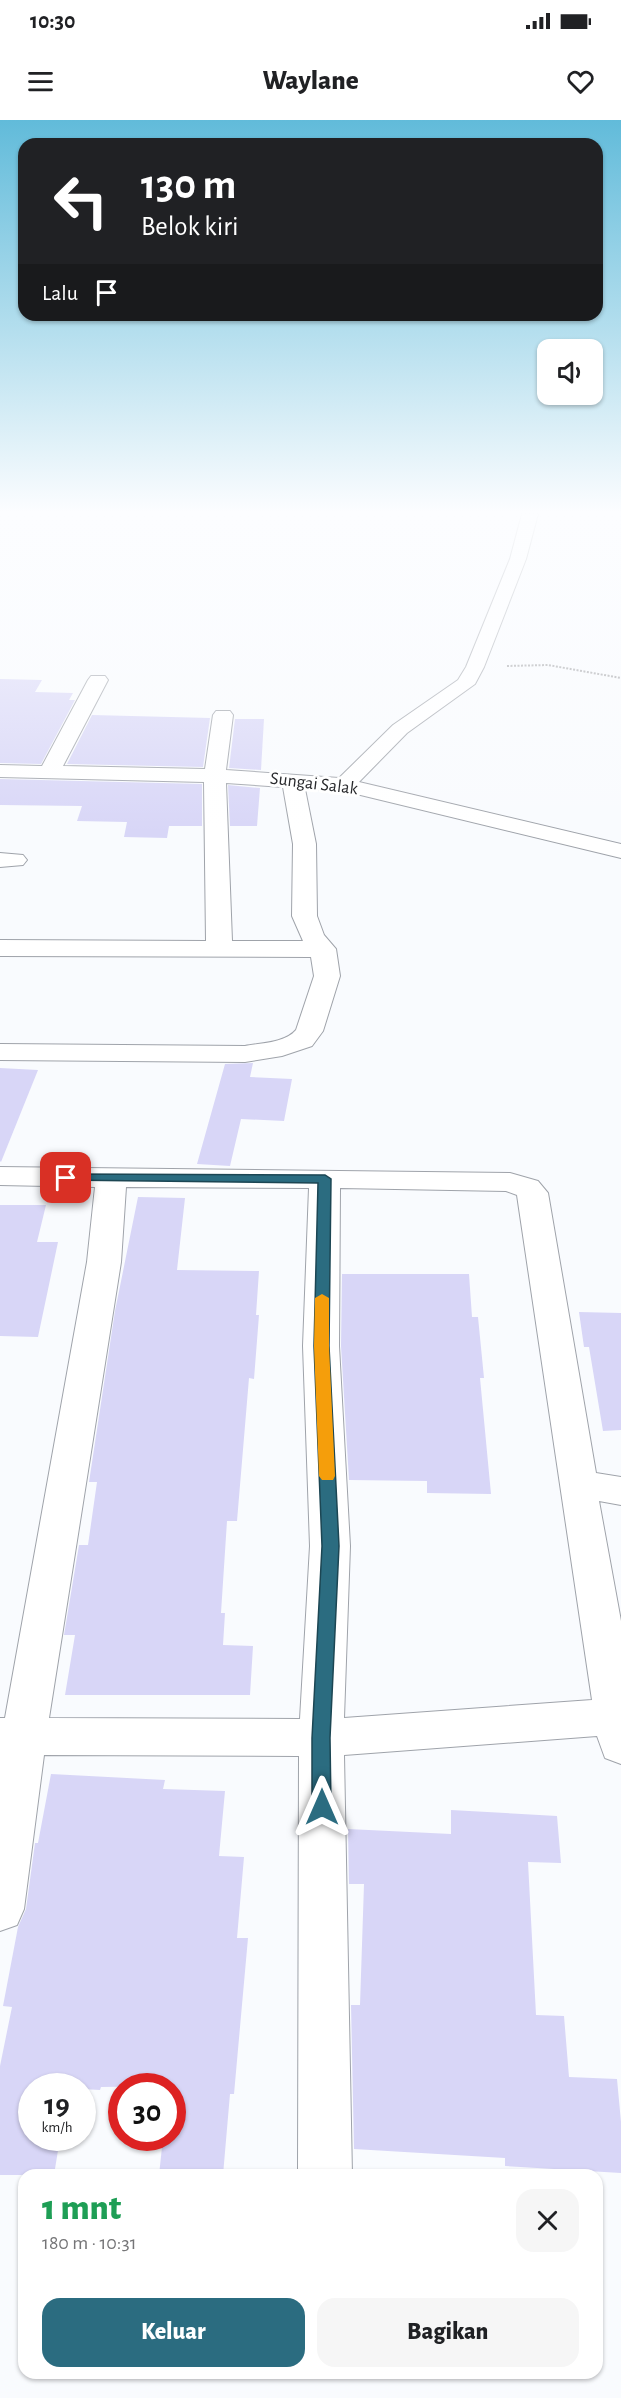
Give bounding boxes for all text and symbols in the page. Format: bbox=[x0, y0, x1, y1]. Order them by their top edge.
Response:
text: 10:30 bbox=[30, 10, 75, 32]
icon: menu bbox=[24, 65, 57, 98]
icon: heart bbox=[564, 65, 597, 98]
text: Waylane bbox=[262, 67, 359, 94]
icon: left bbox=[42, 162, 120, 240]
text: 130 m bbox=[141, 164, 236, 206]
text: Belok kiri bbox=[141, 213, 238, 240]
icon: arrive bbox=[90, 276, 123, 309]
text: Lalu bbox=[42, 282, 78, 304]
map controls bbox=[537, 339, 603, 405]
button: sound bbox=[537, 339, 603, 405]
street label: Sungai Salak bbox=[269, 770, 360, 798]
pin bbox=[40, 1152, 91, 1203]
icon: arrive bbox=[49, 1161, 82, 1194]
position arrow bbox=[290, 1775, 354, 1839]
speed limit sign: 30 bbox=[108, 2073, 186, 2151]
text: 19 bbox=[44, 2090, 70, 2120]
text: km/h bbox=[42, 2120, 72, 2135]
button: close bbox=[516, 2189, 579, 2252]
text: 1 mnt bbox=[42, 2190, 121, 2226]
text: 180 m · 10:31 bbox=[42, 2233, 137, 2253]
button: Keluar bbox=[42, 2298, 305, 2367]
button: Bagikan bbox=[317, 2298, 579, 2367]

